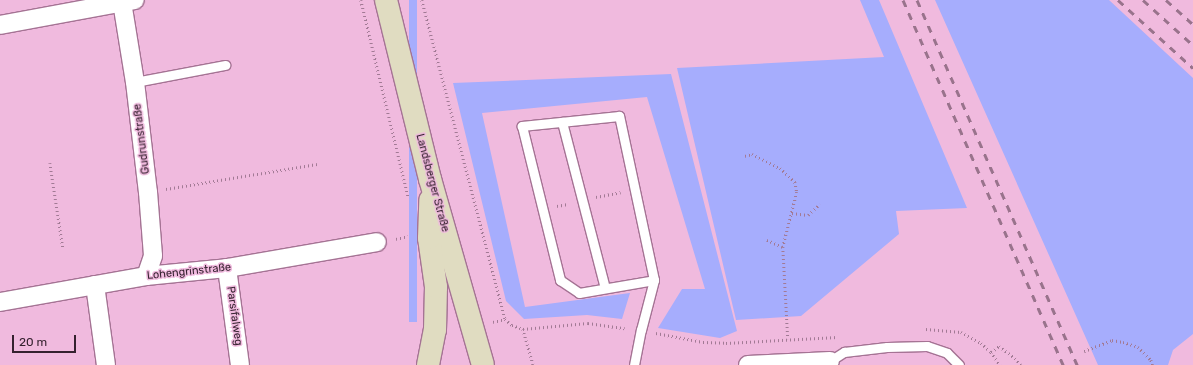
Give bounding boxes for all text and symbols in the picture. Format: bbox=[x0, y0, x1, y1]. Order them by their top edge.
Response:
street label: Gudrunstraße bbox=[131, 103, 153, 175]
street label: Landsberger Straße bbox=[413, 132, 451, 234]
street label: Lohengrinstraße bbox=[146, 261, 232, 283]
street label: Parsifalweg bbox=[223, 285, 245, 347]
scale bar bbox=[14, 327, 78, 353]
text: 20 m bbox=[19, 335, 47, 349]

